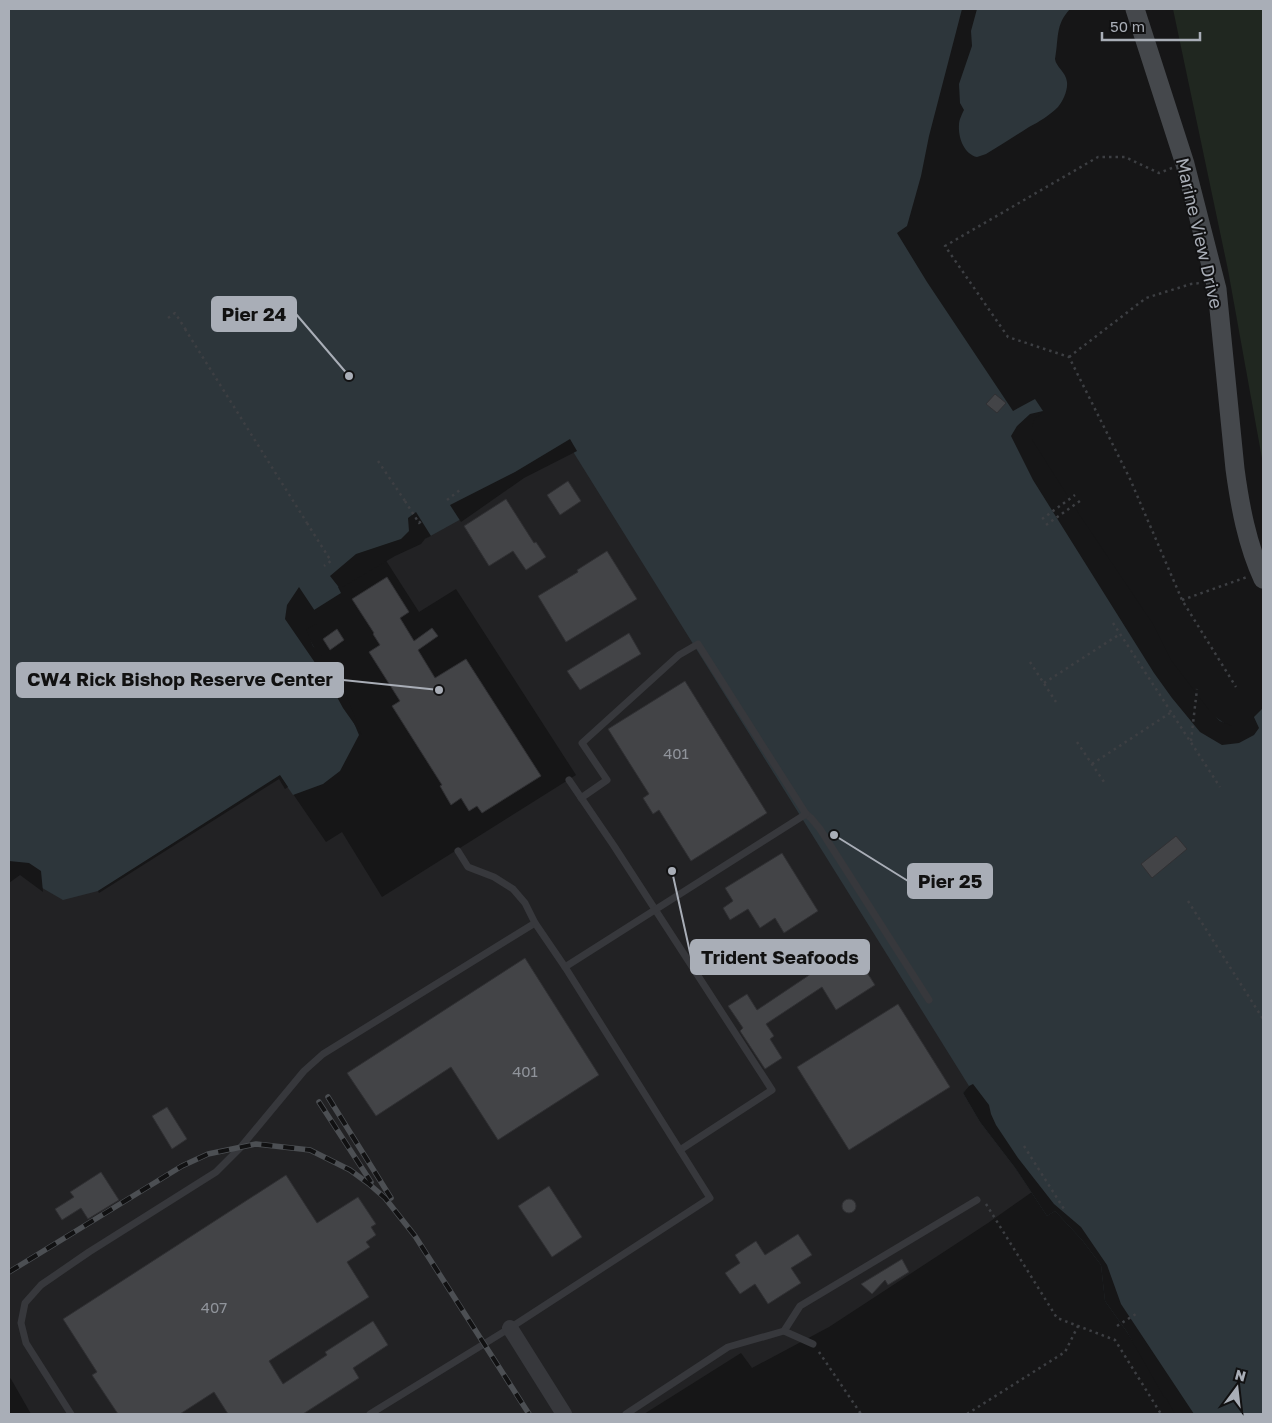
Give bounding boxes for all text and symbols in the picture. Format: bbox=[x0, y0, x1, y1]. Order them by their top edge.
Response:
scale bar bbox=[1102, 10, 1200, 42]
text: 50 m bbox=[1110, 17, 1145, 35]
street label: Marine View Drive bbox=[1172, 155, 1228, 311]
callout: Pier 24 bbox=[212, 297, 296, 331]
text: Pier 24 bbox=[222, 302, 287, 325]
callout: CW4 Rick Bishop Reserve Center bbox=[17, 663, 343, 697]
text: CW4 Rick Bishop Reserve Center bbox=[27, 667, 334, 690]
house number: 401 bbox=[663, 744, 689, 762]
callout: Pier 25 bbox=[908, 864, 992, 898]
text: Pier 25 bbox=[918, 869, 982, 892]
callout: Trident Seafoods bbox=[691, 940, 869, 974]
text: Trident Seafoods bbox=[701, 945, 859, 968]
house number: 401 bbox=[512, 1062, 538, 1080]
house number: 407 bbox=[201, 1298, 227, 1316]
north arrow bbox=[1212, 1363, 1262, 1413]
text: N bbox=[1233, 1365, 1248, 1385]

